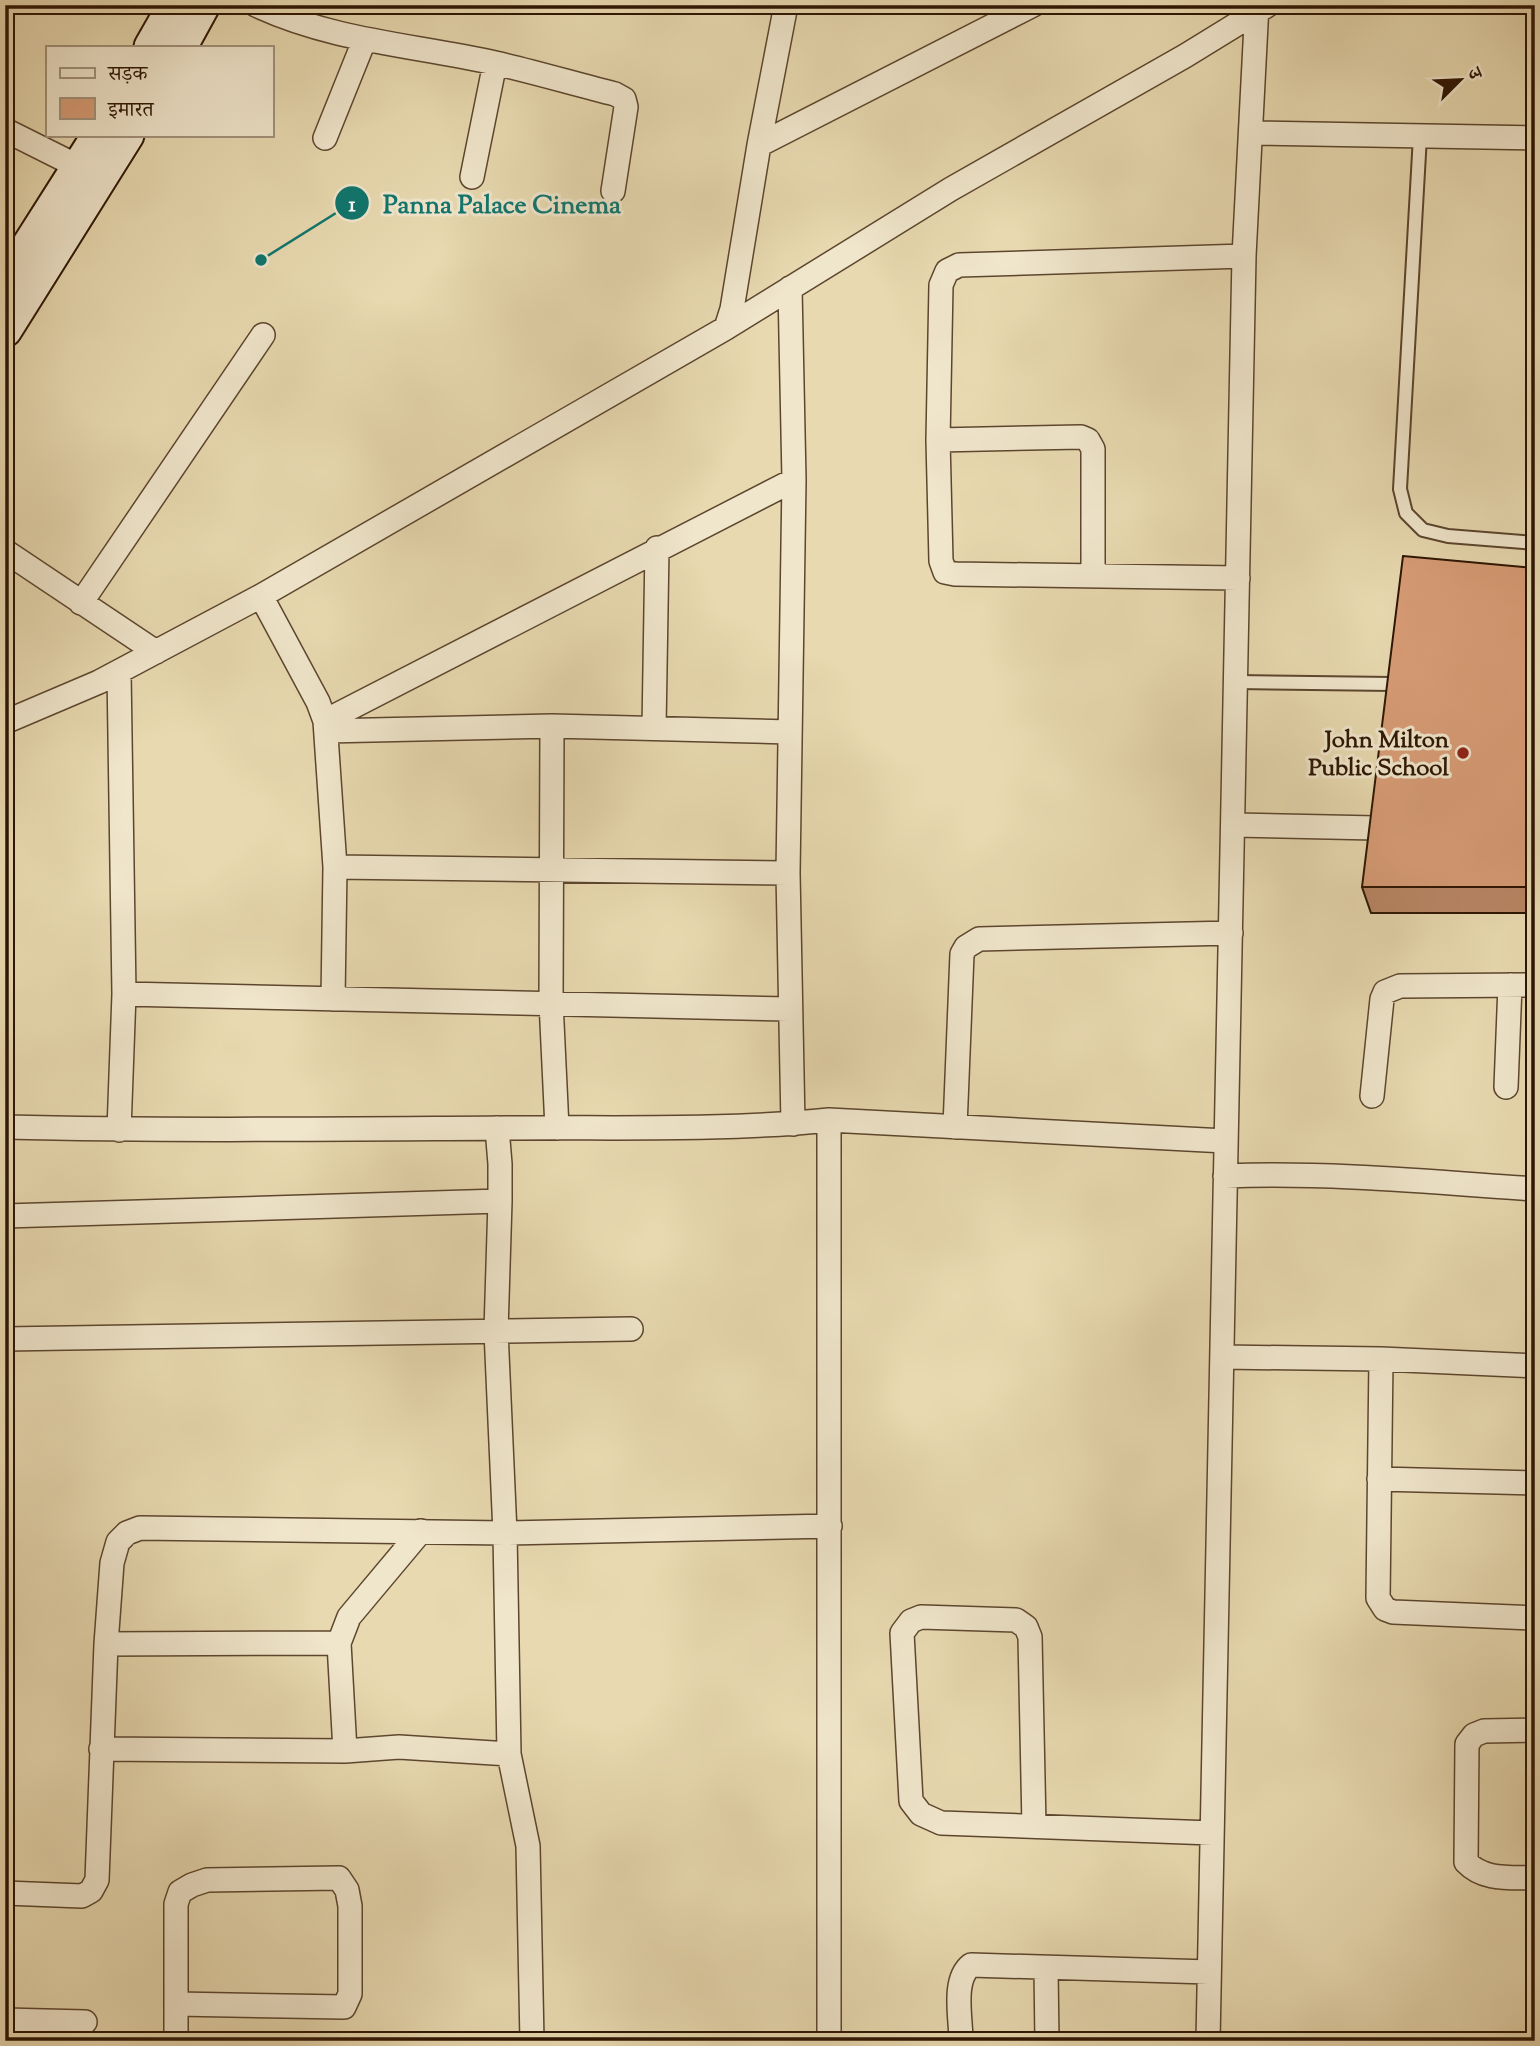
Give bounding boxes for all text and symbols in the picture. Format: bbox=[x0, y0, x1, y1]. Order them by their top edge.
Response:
legend bbox=[46, 46, 273, 136]
north arrow bbox=[1424, 46, 1494, 116]
text: सड़क bbox=[107, 60, 148, 90]
text: उ bbox=[1458, 62, 1488, 85]
text: इमारत bbox=[107, 96, 155, 126]
callout: Panna Palace Cinema bbox=[334, 180, 635, 227]
text: Panna Palace Cinema bbox=[383, 188, 621, 225]
text: 1 bbox=[348, 191, 356, 221]
place label: John Milton Public School bbox=[1308, 724, 1450, 786]
marker: John Milton Public School bbox=[1455, 745, 1471, 761]

